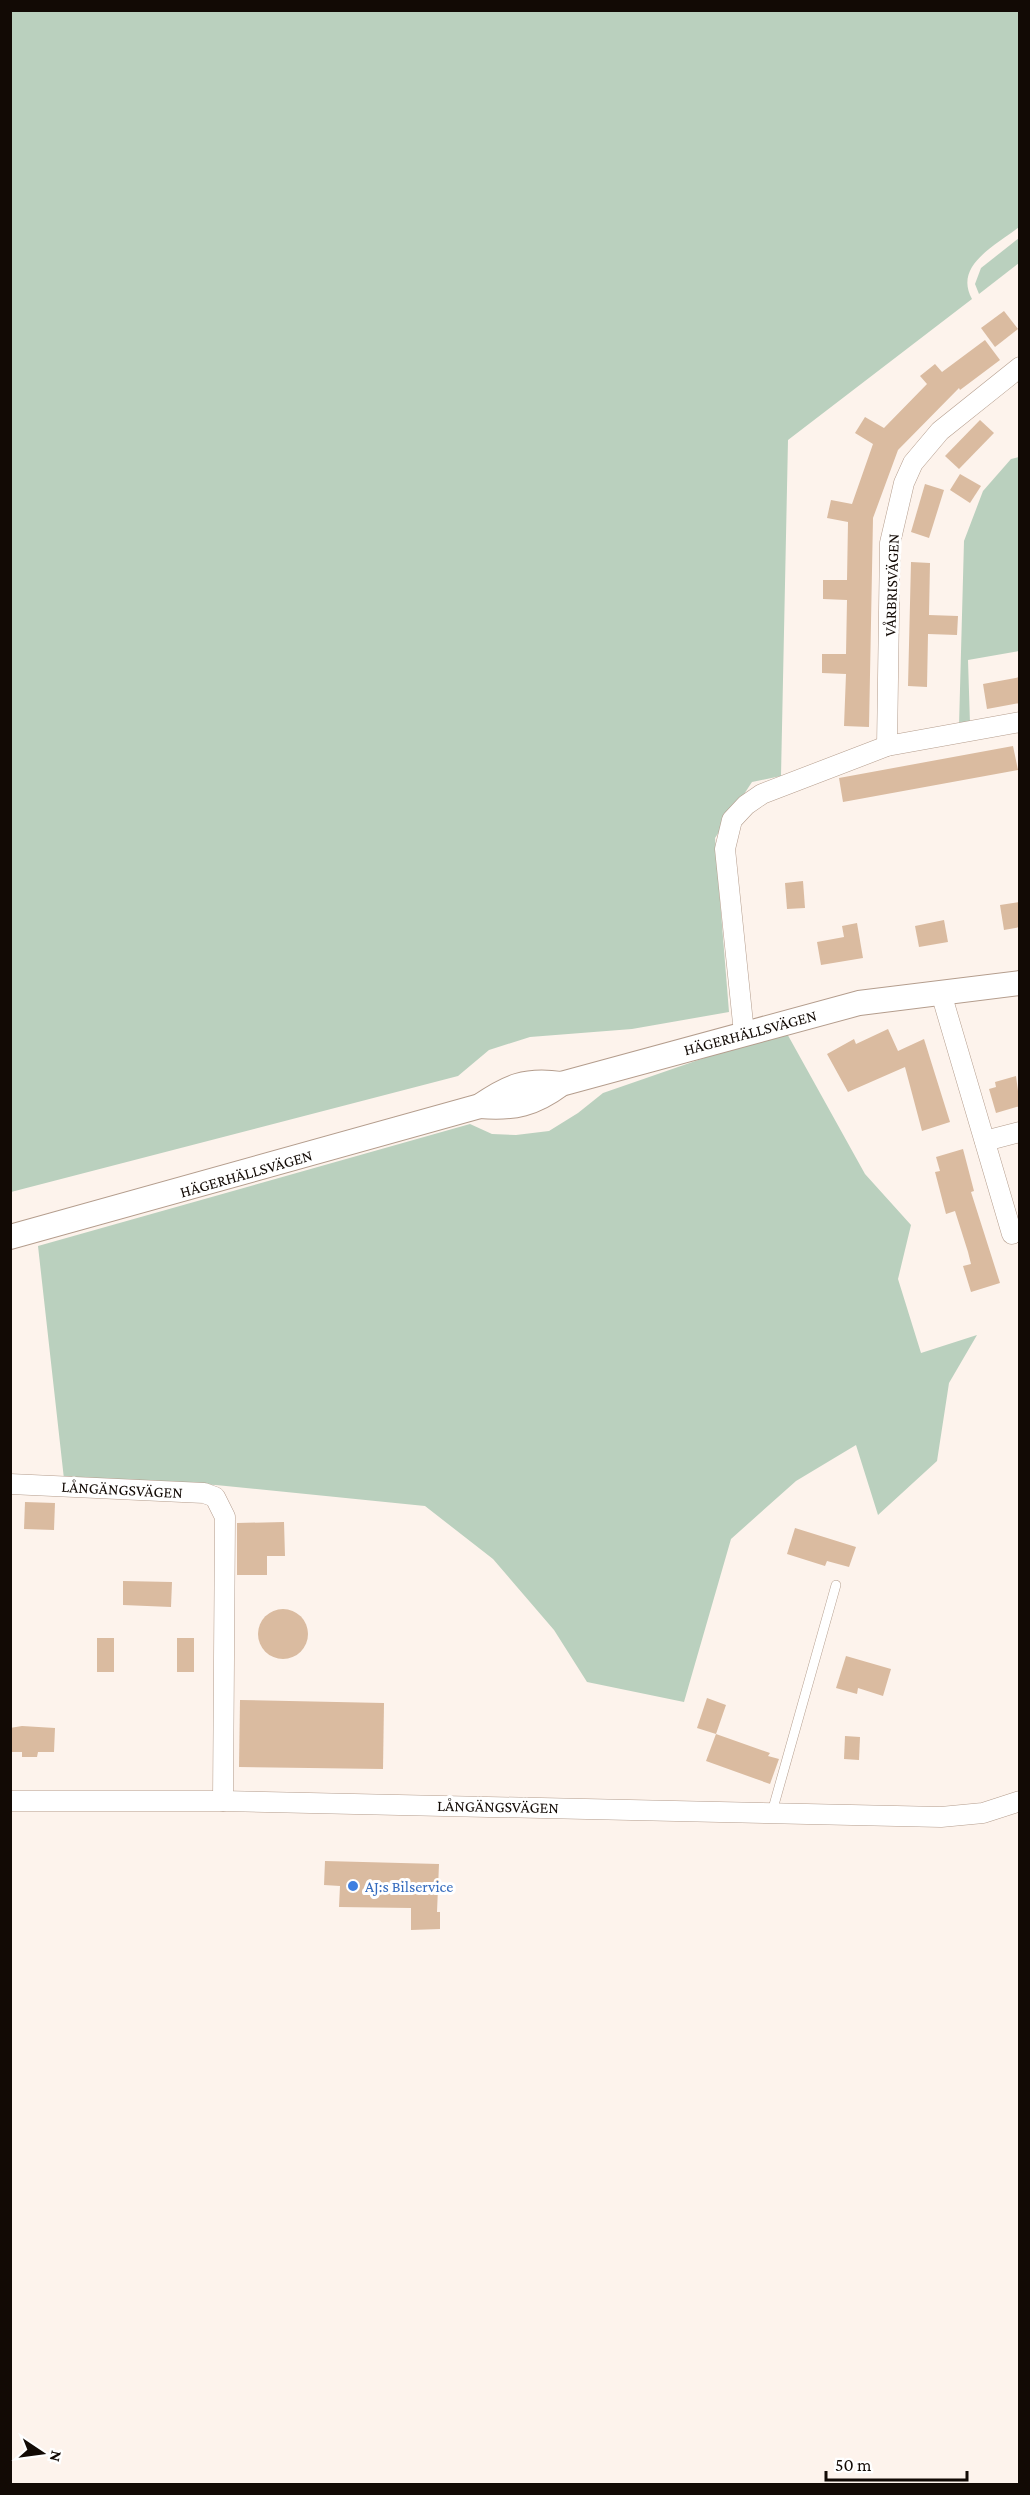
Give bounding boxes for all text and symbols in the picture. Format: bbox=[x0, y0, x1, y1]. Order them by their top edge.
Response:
street label: VÅRBRISVÄGEN bbox=[881, 533, 902, 637]
street label: HÄGERHÄLLSVÄGEN bbox=[682, 1007, 818, 1058]
street label: HÄGERHÄLLSVÄGEN bbox=[178, 1146, 314, 1201]
street label: LÅNGÄNGSVÄGEN bbox=[61, 1478, 183, 1501]
street label: LÅNGÄNGSVÄGEN bbox=[437, 1797, 559, 1816]
place label: AJ:s Bilservice bbox=[365, 1878, 453, 1896]
marker: AJ:s Bilservice bbox=[346, 1879, 360, 1893]
north arrow bbox=[12, 2423, 72, 2483]
scale bar bbox=[826, 2444, 967, 2482]
text: N bbox=[47, 2449, 66, 2464]
text: 50 m bbox=[835, 2455, 872, 2475]

